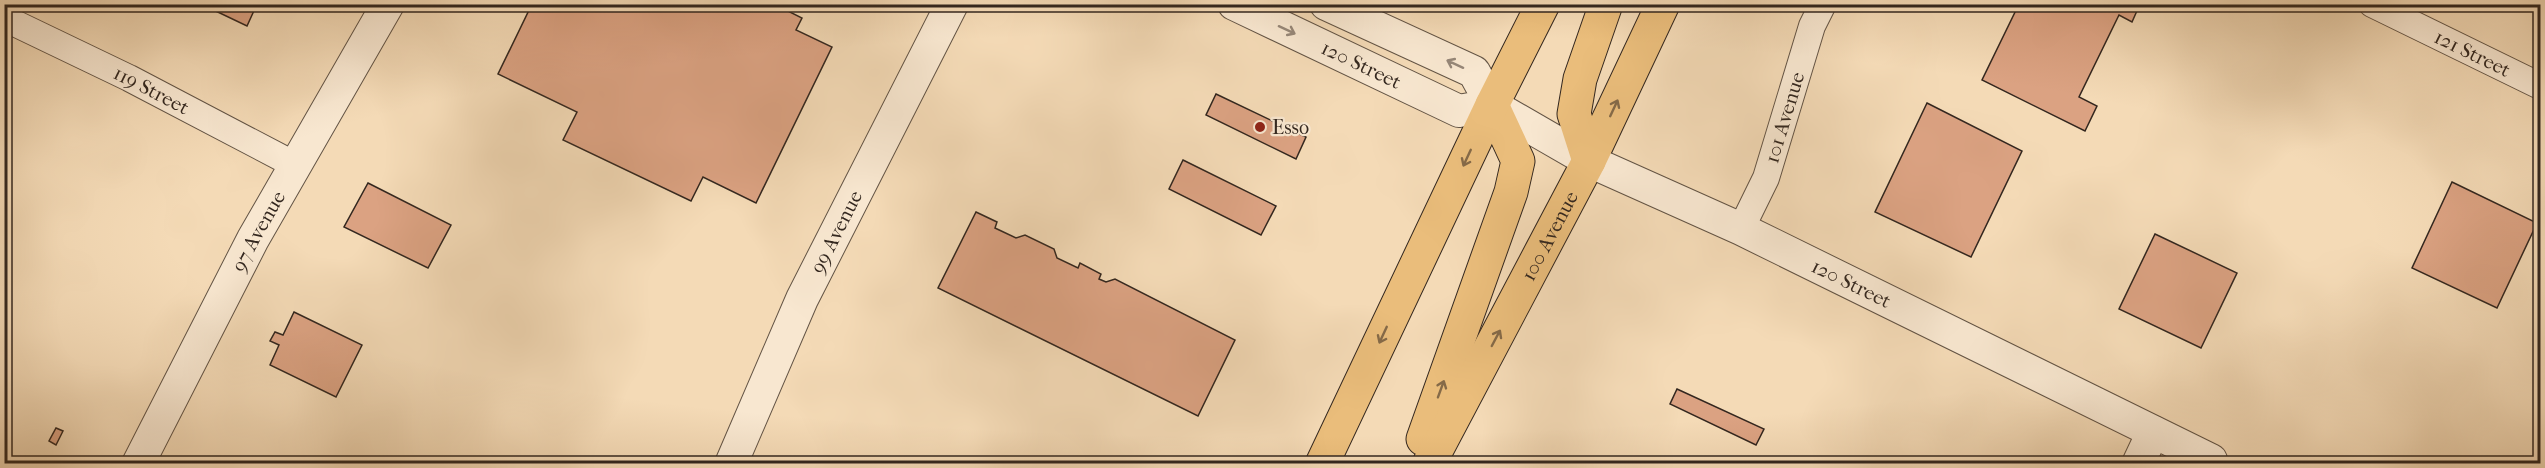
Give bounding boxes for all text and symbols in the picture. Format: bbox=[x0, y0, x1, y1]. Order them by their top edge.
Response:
one-way arrow bbox=[1278, 24, 1296, 36]
street label: 121 Street bbox=[2431, 25, 2514, 82]
street label: 120 Street bbox=[1318, 36, 1405, 94]
one-way arrow bbox=[1446, 57, 1464, 69]
street label: 119 Street bbox=[110, 61, 193, 119]
street label: 101 Avenue bbox=[1760, 69, 1809, 166]
one-way arrow bbox=[1609, 100, 1621, 118]
place label: Esso bbox=[1272, 116, 1309, 139]
marker: Esso bbox=[1253, 120, 1267, 134]
one-way arrow bbox=[1460, 149, 1472, 167]
street label: 97 Avenue bbox=[227, 187, 290, 276]
street label: 99 Avenue bbox=[806, 187, 867, 277]
street label: 100 Avenue bbox=[1517, 187, 1583, 285]
street label: 120 Street bbox=[1808, 255, 1895, 313]
one-way arrow bbox=[1377, 325, 1389, 343]
one-way arrow bbox=[1491, 329, 1502, 347]
one-way arrow bbox=[1437, 380, 1448, 399]

